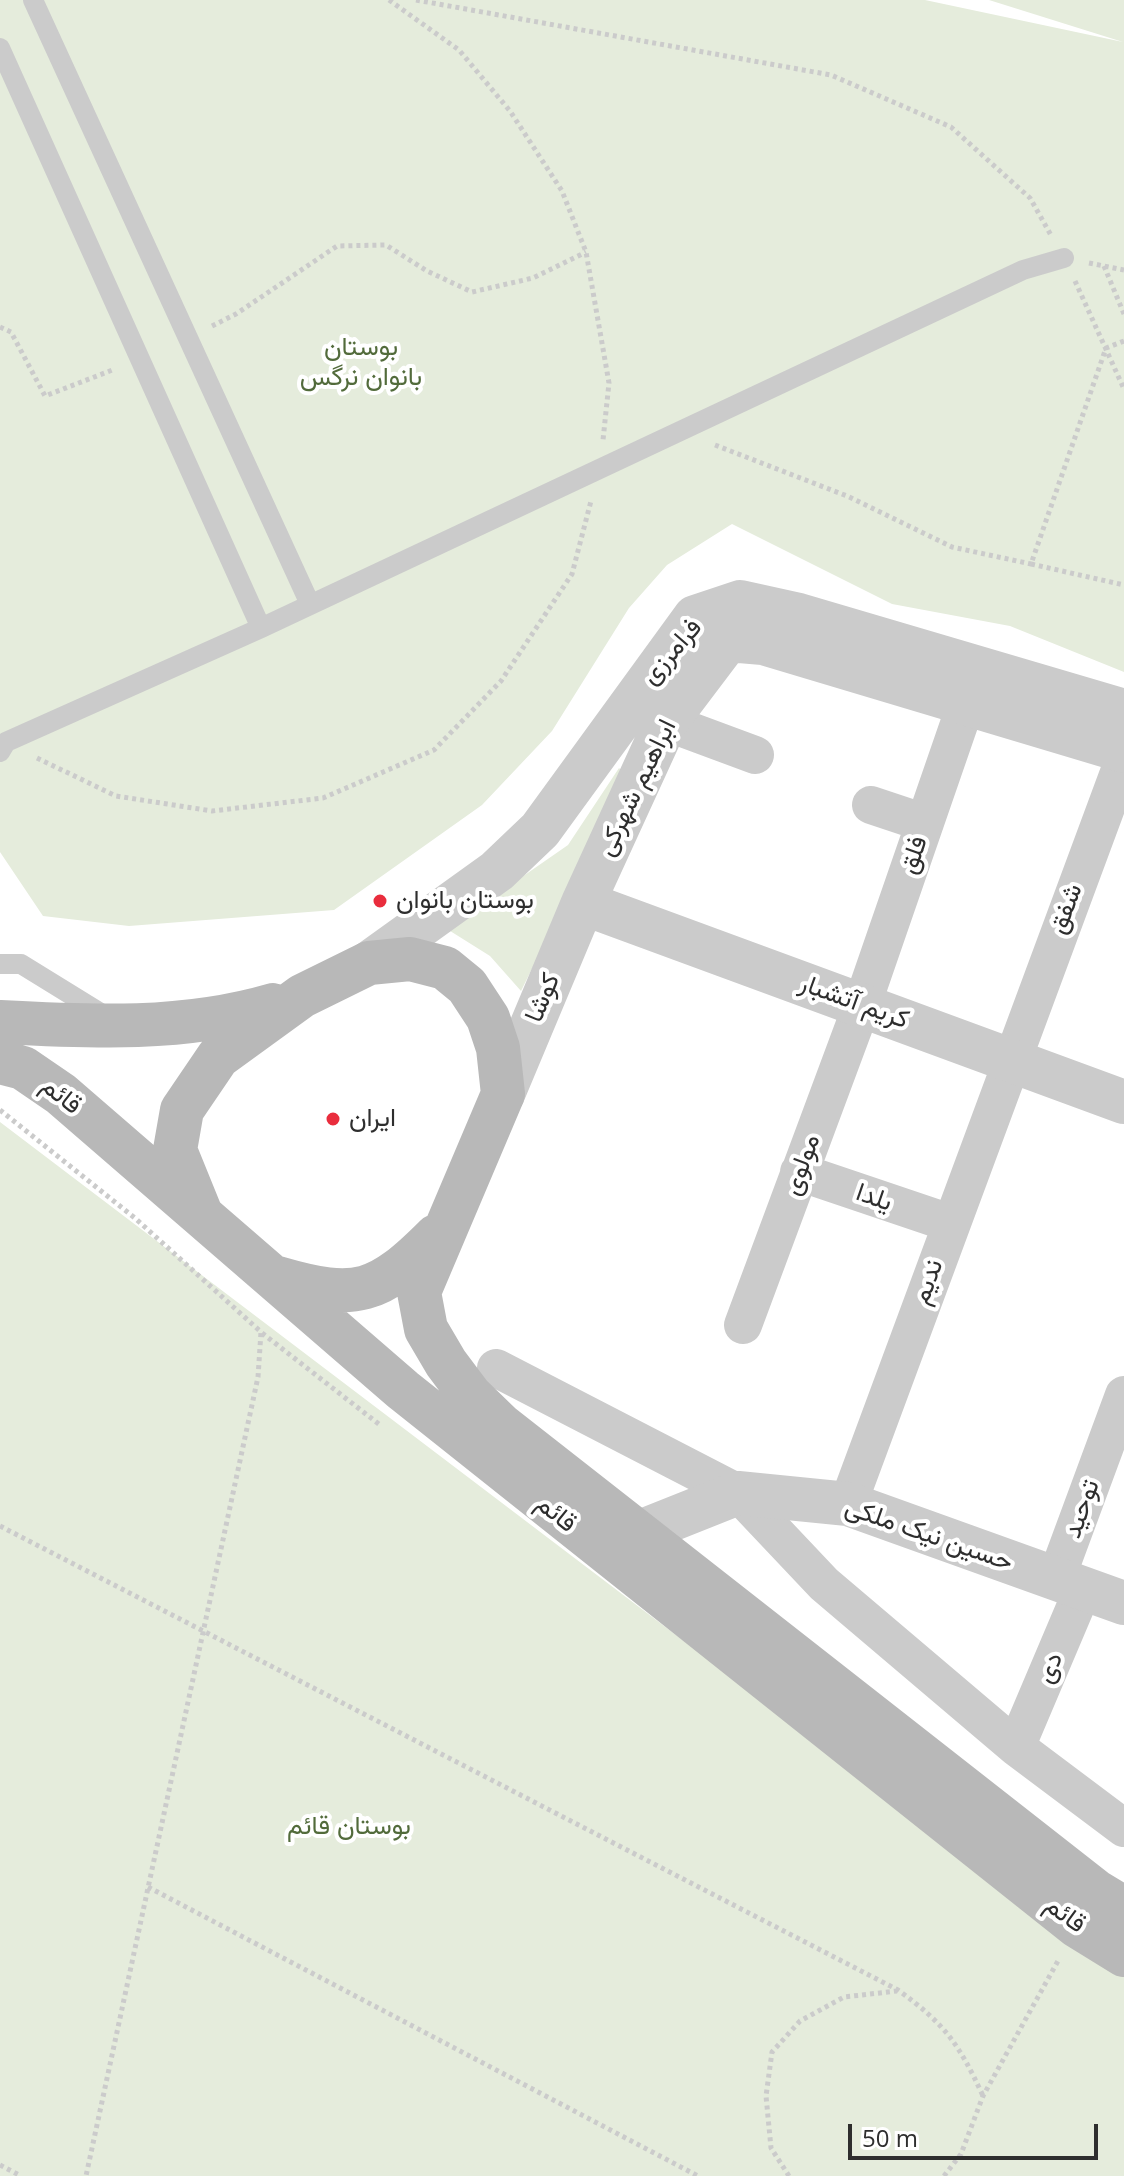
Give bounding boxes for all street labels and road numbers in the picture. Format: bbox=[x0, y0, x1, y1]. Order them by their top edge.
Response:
street label: فرامرزی bbox=[635, 613, 709, 691]
street label: ابراهیم شهرکی bbox=[590, 715, 684, 861]
street label: فلق bbox=[893, 832, 935, 878]
street label: شفق bbox=[1042, 879, 1090, 939]
street label: کریم آتشبار bbox=[795, 968, 913, 1036]
street label: کوشا bbox=[519, 969, 567, 1027]
street label: قائم bbox=[34, 1070, 88, 1122]
street label: مولوی bbox=[777, 1130, 827, 1200]
street label: یلدا bbox=[852, 1177, 896, 1219]
street label: ندیم bbox=[906, 1255, 950, 1309]
street label: توحید bbox=[1057, 1475, 1107, 1543]
street label: قائم bbox=[529, 1488, 583, 1540]
street label: حسین نیک ملکی bbox=[841, 1492, 1017, 1578]
street label: دی bbox=[1030, 1648, 1070, 1688]
street label: قائم bbox=[1038, 1890, 1092, 1940]

